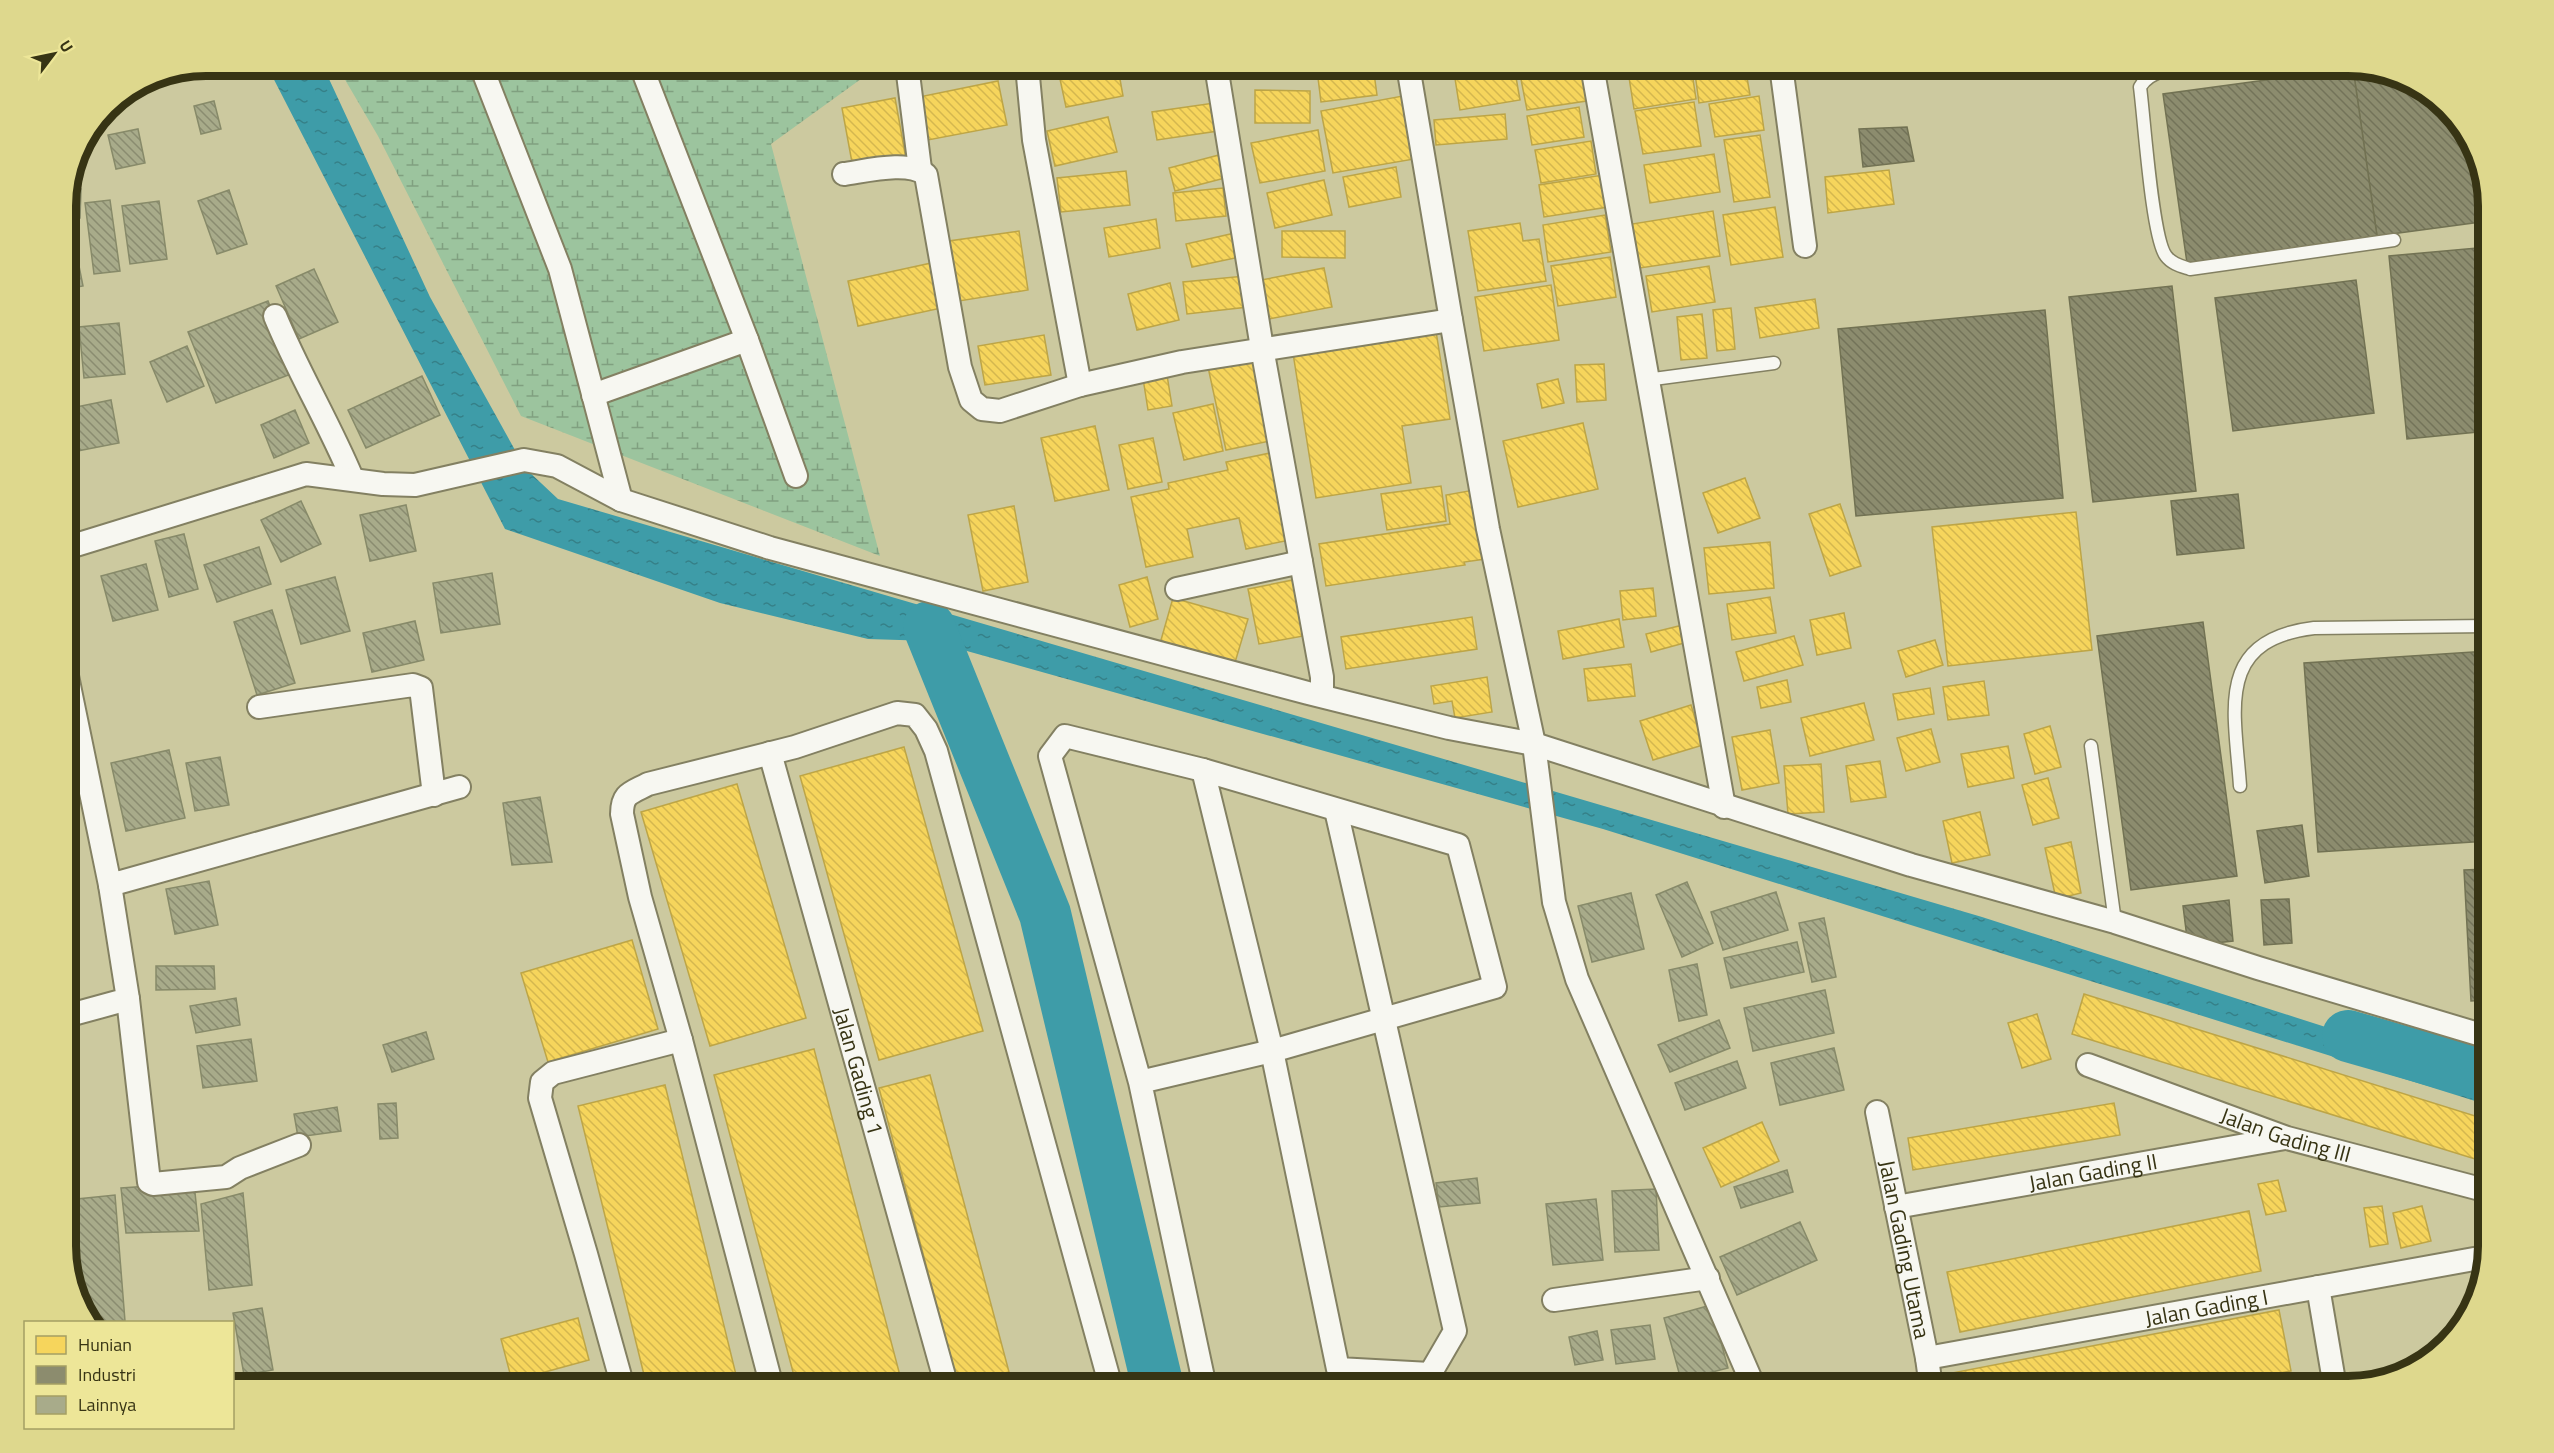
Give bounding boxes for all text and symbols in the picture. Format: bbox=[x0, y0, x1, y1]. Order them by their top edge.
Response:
north arrow bbox=[24, 24, 84, 84]
text: U bbox=[54, 35, 80, 57]
street label: Jalan Gading 1 bbox=[825, 1003, 893, 1139]
street label: Jalan Gading III bbox=[2216, 1098, 2355, 1171]
street label: Jalan Gading II bbox=[2026, 1144, 2160, 1200]
street label: Jalan Gading Utama bbox=[1870, 1157, 1940, 1342]
street label: Jalan Gading I bbox=[2142, 1280, 2271, 1335]
legend bbox=[24, 1321, 234, 1429]
text: Hunian bbox=[78, 1331, 132, 1358]
text: Industri bbox=[78, 1361, 136, 1388]
text: Lainnya bbox=[78, 1391, 136, 1418]

